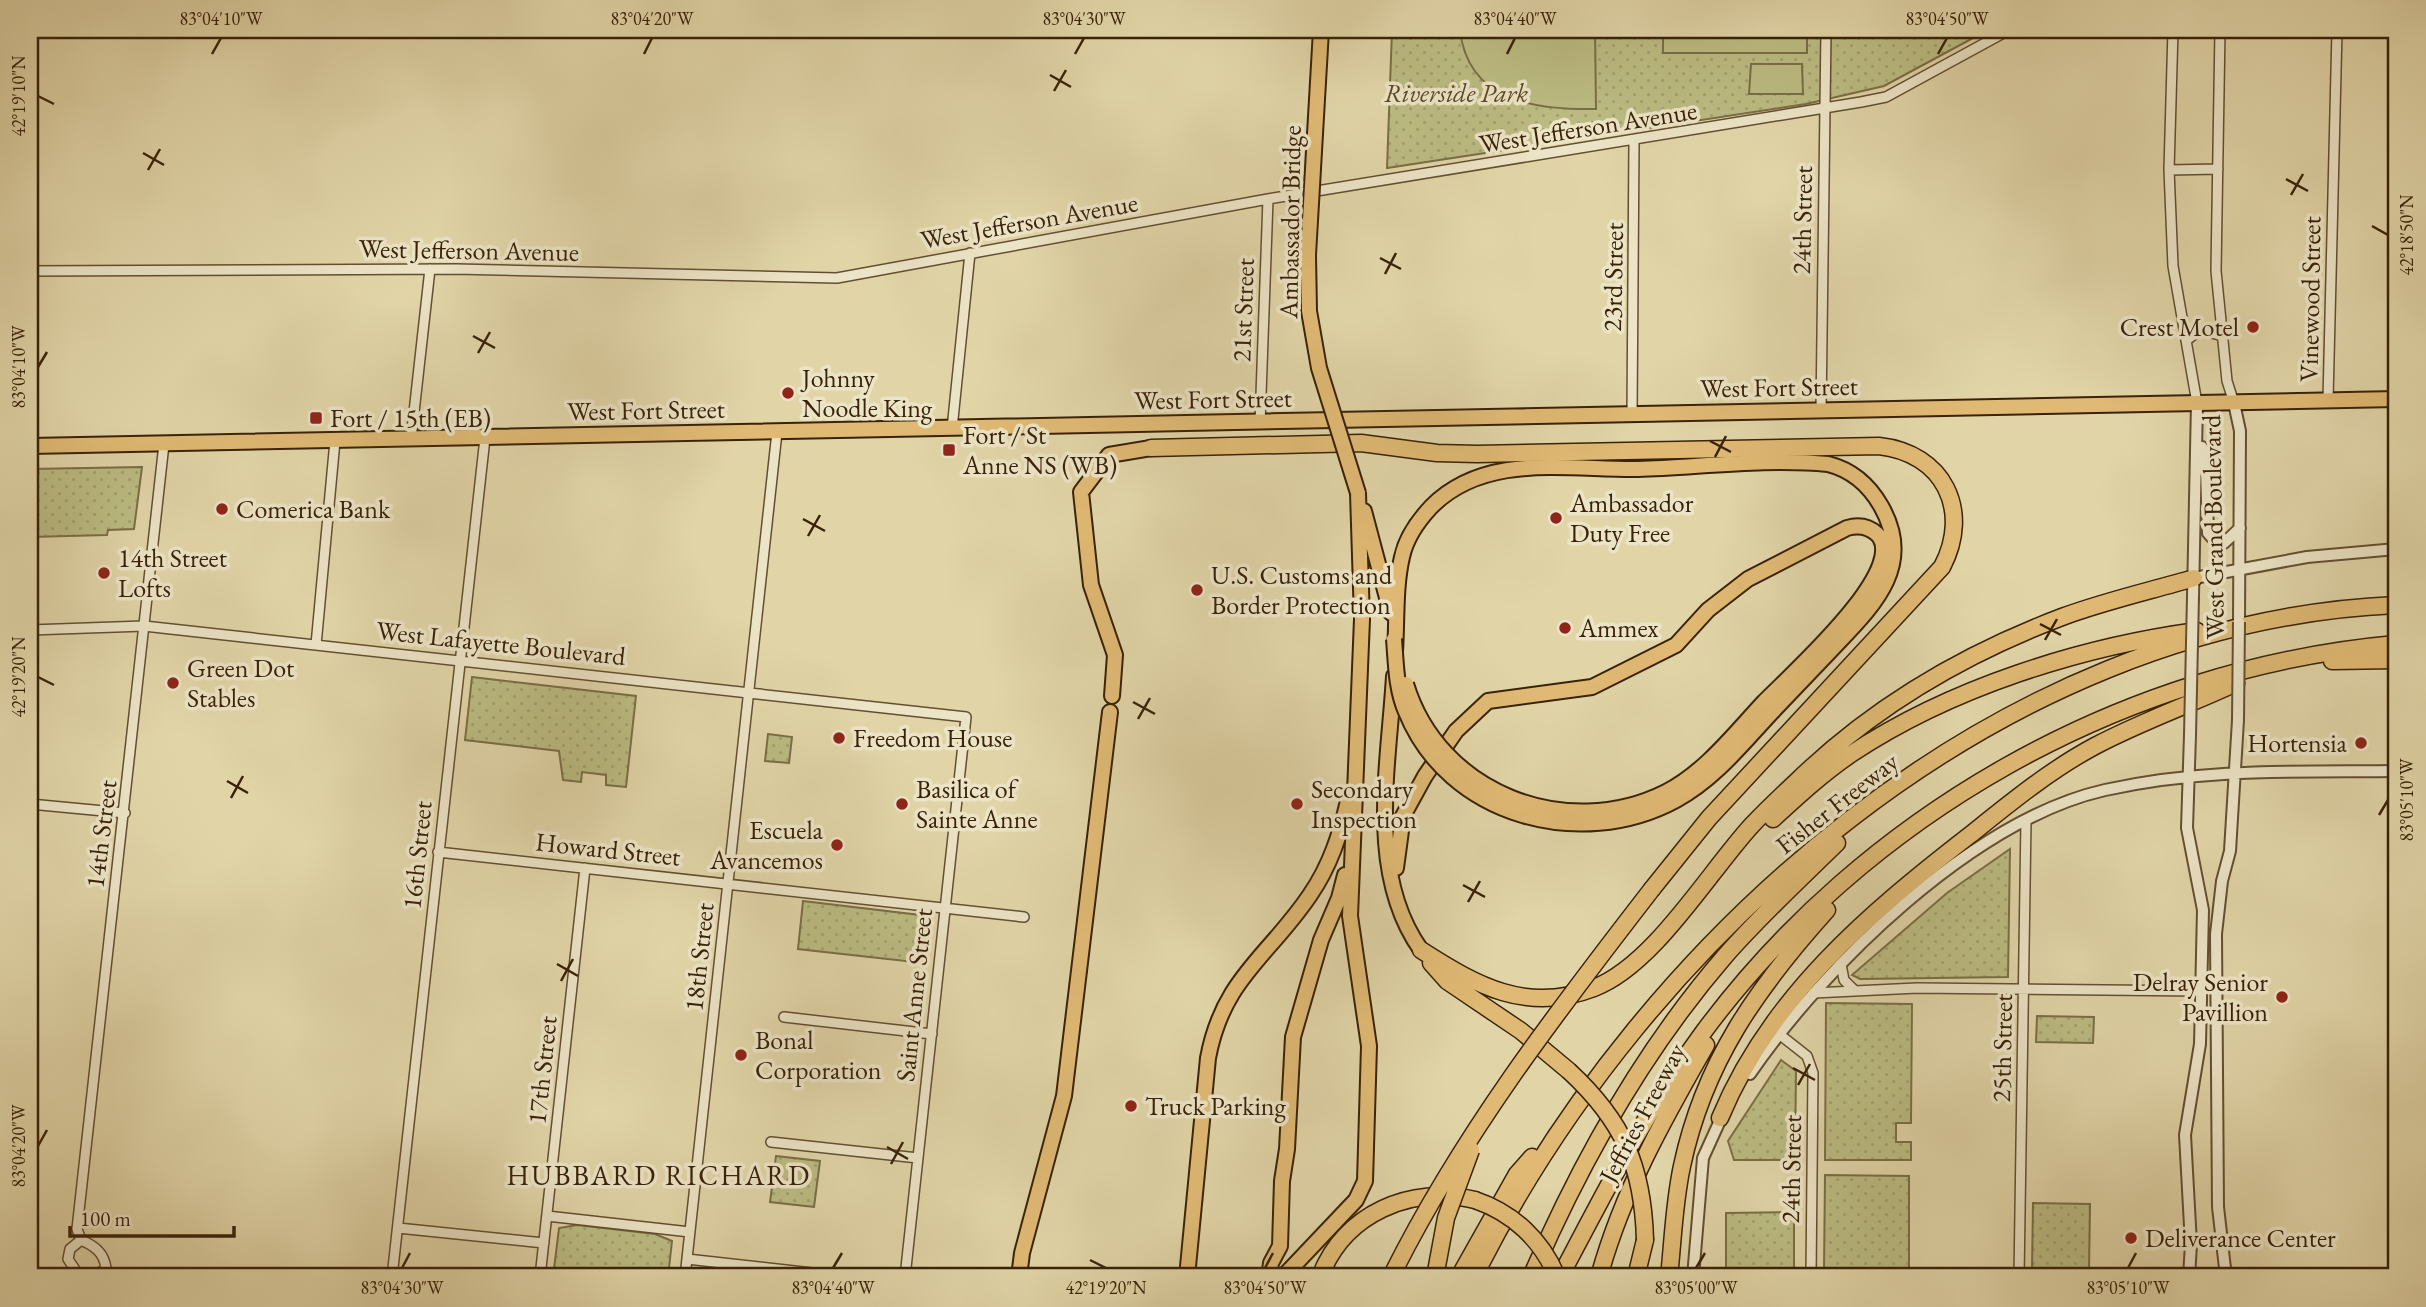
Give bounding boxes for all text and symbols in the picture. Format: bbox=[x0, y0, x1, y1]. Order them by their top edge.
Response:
text: 83°04'10"W bbox=[179, 7, 263, 30]
text: 83°04'20"W bbox=[610, 7, 694, 30]
text: 83°04'30"W bbox=[1042, 7, 1126, 30]
text: 83°04'40"W bbox=[1473, 7, 1557, 30]
text: 83°04'50"W bbox=[1905, 7, 1989, 30]
text: 42°19'10"N bbox=[7, 55, 30, 136]
park label: Riverside Park bbox=[1384, 76, 1528, 110]
street label: West Jefferson Avenue bbox=[1477, 93, 1699, 161]
street label: Ambassador Bridge bbox=[1271, 125, 1309, 320]
street label: 24th Street bbox=[1784, 165, 1820, 275]
street label: West Jefferson Avenue bbox=[918, 185, 1140, 257]
text: 42°18'50"N bbox=[2395, 194, 2418, 275]
street label: Vinewood Street bbox=[2292, 216, 2328, 382]
street label: 23rd Street bbox=[1595, 222, 1631, 332]
street label: West Jefferson Avenue bbox=[359, 231, 579, 269]
street label: 21st Street bbox=[1224, 258, 1262, 362]
place label: Crest Motel bbox=[2120, 310, 2239, 344]
marker: Crest Motel bbox=[2245, 319, 2261, 335]
text: 83°04'10"W bbox=[7, 325, 30, 409]
place label: Johnny Noodle King bbox=[800, 361, 933, 425]
street label: West Fort Street bbox=[1700, 369, 1858, 405]
street label: West Fort Street bbox=[1134, 381, 1292, 417]
marker: Johnny Noodle King bbox=[780, 385, 796, 401]
street label: West Fort Street bbox=[567, 392, 725, 428]
place label: Fort / 15th (EB) bbox=[330, 401, 491, 435]
marker: Fort / 15th (EB) bbox=[308, 410, 324, 426]
street label: West Grand Boulevard bbox=[2194, 414, 2232, 640]
place label: Fort / St Anne NS (WB) bbox=[962, 418, 1117, 482]
marker: Fort / St Anne NS (WB) bbox=[941, 442, 957, 458]
place label: Ambassador Duty Free bbox=[1569, 486, 1694, 550]
place label: Comerica Bank bbox=[236, 492, 391, 526]
marker: Comerica Bank bbox=[214, 501, 230, 517]
marker: Ambassador Duty Free bbox=[1548, 510, 1564, 526]
place label: 14th Street Lofts bbox=[118, 541, 227, 605]
place label: U.S. Customs and Border Protection bbox=[1211, 558, 1393, 622]
marker: 14th Street Lofts bbox=[96, 565, 112, 581]
marker: U.S. Customs and Border Protection bbox=[1189, 582, 1205, 598]
place label: Ammex bbox=[1578, 611, 1659, 645]
street label: West Lafayette Boulevard bbox=[375, 613, 628, 673]
marker: Ammex bbox=[1557, 620, 1573, 636]
text: 42°19'20"N bbox=[7, 636, 30, 717]
place label: Green Dot Stables bbox=[187, 651, 294, 715]
marker: Green Dot Stables bbox=[165, 675, 181, 691]
place label: Freedom House bbox=[853, 721, 1012, 755]
place label: Hortensia bbox=[2247, 726, 2348, 760]
marker: Freedom House bbox=[831, 730, 847, 746]
marker: Hortensia bbox=[2353, 735, 2369, 751]
street label: Fisher Freeway bbox=[1769, 744, 1906, 861]
text: 83°05'10"W bbox=[2395, 758, 2418, 842]
place label: Basilica of Sainte Anne bbox=[916, 772, 1038, 836]
place label: Secondary Inspection bbox=[1311, 772, 1417, 836]
street label: 14th Street bbox=[77, 778, 125, 890]
marker: Basilica of Sainte Anne bbox=[894, 796, 910, 812]
marker: Secondary Inspection bbox=[1289, 796, 1305, 812]
street label: 16th Street bbox=[394, 799, 440, 911]
place label: Escuela Avancemos bbox=[709, 813, 824, 877]
street label: Howard Street bbox=[534, 824, 682, 874]
marker: Escuela Avancemos bbox=[829, 837, 845, 853]
street label: 18th Street bbox=[676, 901, 722, 1013]
street label: Saint Anne Street bbox=[888, 907, 940, 1083]
place label: Delray Senior Pavillion bbox=[2133, 965, 2268, 1029]
marker: Delray Senior Pavillion bbox=[2274, 989, 2290, 1005]
street label: 25th Street bbox=[1984, 993, 2020, 1103]
street label: 17th Street bbox=[519, 1014, 565, 1126]
place label: Bonal Corporation bbox=[755, 1023, 882, 1087]
street label: Jeffries Freeway bbox=[1590, 1037, 1693, 1191]
marker: Bonal Corporation bbox=[733, 1047, 749, 1063]
place label: Truck Parking bbox=[1145, 1089, 1287, 1123]
marker: Truck Parking bbox=[1123, 1098, 1139, 1114]
text: 83°04'20"W bbox=[7, 1104, 30, 1188]
street label: 24th Street bbox=[1773, 1114, 1809, 1224]
district label: HUBBARD RICHARD bbox=[507, 1157, 811, 1193]
scale bar bbox=[70, 1195, 234, 1239]
text: 100 m bbox=[80, 1205, 131, 1232]
place label: Deliverance Center bbox=[2145, 1221, 2336, 1255]
marker: Deliverance Center bbox=[2123, 1230, 2139, 1246]
text: 83°04'30"W bbox=[360, 1276, 444, 1299]
text: 83°04'40"W bbox=[791, 1276, 875, 1299]
text: 42°19'20"N bbox=[1066, 1276, 1147, 1299]
text: 83°04'50"W bbox=[1223, 1276, 1307, 1299]
text: 83°05'00"W bbox=[1654, 1276, 1738, 1299]
text: 83°05'10"W bbox=[2086, 1276, 2170, 1299]

